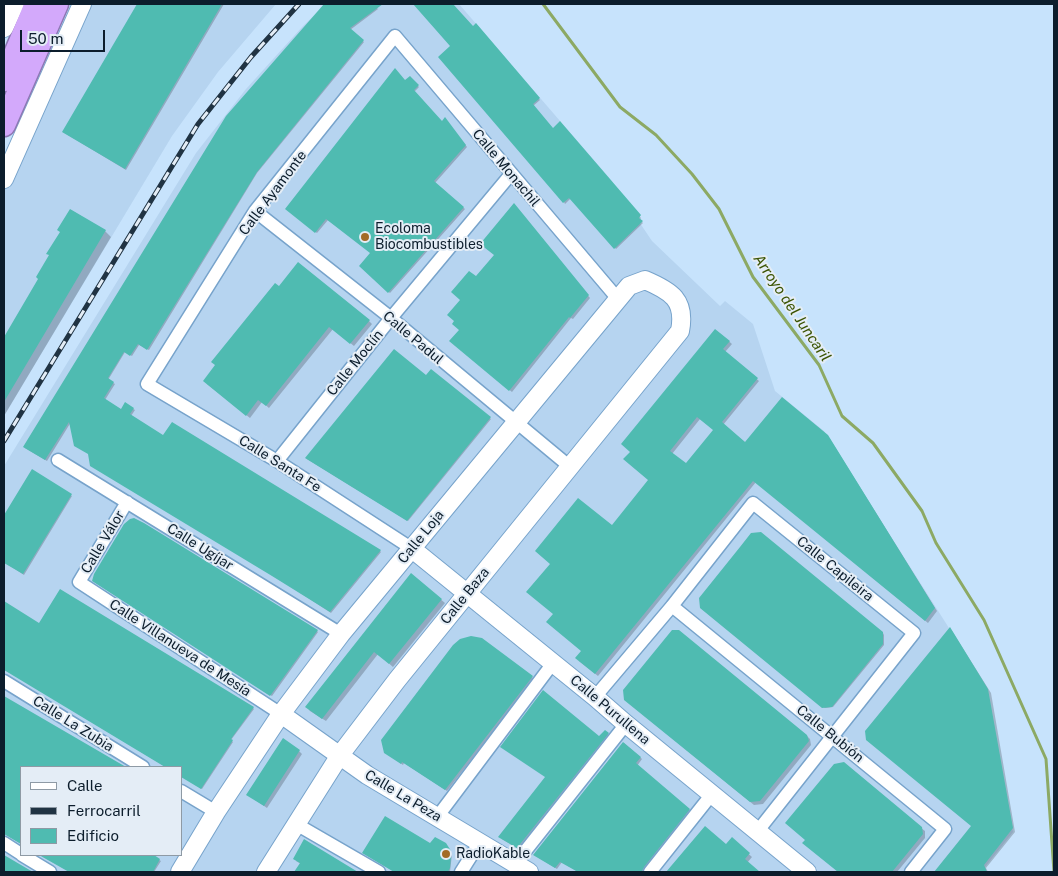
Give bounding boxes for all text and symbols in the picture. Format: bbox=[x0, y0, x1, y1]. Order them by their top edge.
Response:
scale bar bbox=[22, 20, 108, 52]
text: 50 m bbox=[28, 30, 63, 47]
street label: Calle Monachil bbox=[469, 126, 543, 210]
street label: Calle Ayamonte bbox=[236, 147, 310, 239]
place label: Ecoloma Biocombustibles bbox=[375, 221, 483, 253]
marker: Ecoloma Biocombustibles bbox=[359, 231, 371, 243]
water label: Arroyo del Juncaril bbox=[749, 251, 835, 365]
street label: Calle Padul bbox=[379, 308, 447, 368]
street label: Calle Moclín bbox=[323, 327, 387, 399]
street label: Calle Santa Fe bbox=[236, 432, 324, 496]
street label: Calle Loja bbox=[394, 507, 448, 567]
street label: Calle Válor bbox=[78, 508, 128, 576]
street label: Calle Ugíjar bbox=[164, 520, 236, 574]
street label: Calle Capileira bbox=[793, 533, 877, 605]
street label: Calle Baza bbox=[437, 564, 493, 628]
street label: Calle Villanueva de Mesía bbox=[106, 596, 254, 700]
street label: Calle Purullena bbox=[567, 672, 653, 748]
street label: Calle La Zubia bbox=[29, 692, 117, 756]
street label: Calle Bubión bbox=[793, 702, 867, 766]
legend bbox=[20, 766, 182, 856]
street label: Calle La Peza bbox=[362, 766, 444, 826]
text: Calle bbox=[67, 777, 103, 794]
text: Ferrocarril bbox=[67, 802, 141, 819]
text: Edificio bbox=[67, 827, 119, 844]
place label: RadioKable bbox=[456, 846, 530, 862]
marker: RadioKable bbox=[440, 848, 452, 860]

